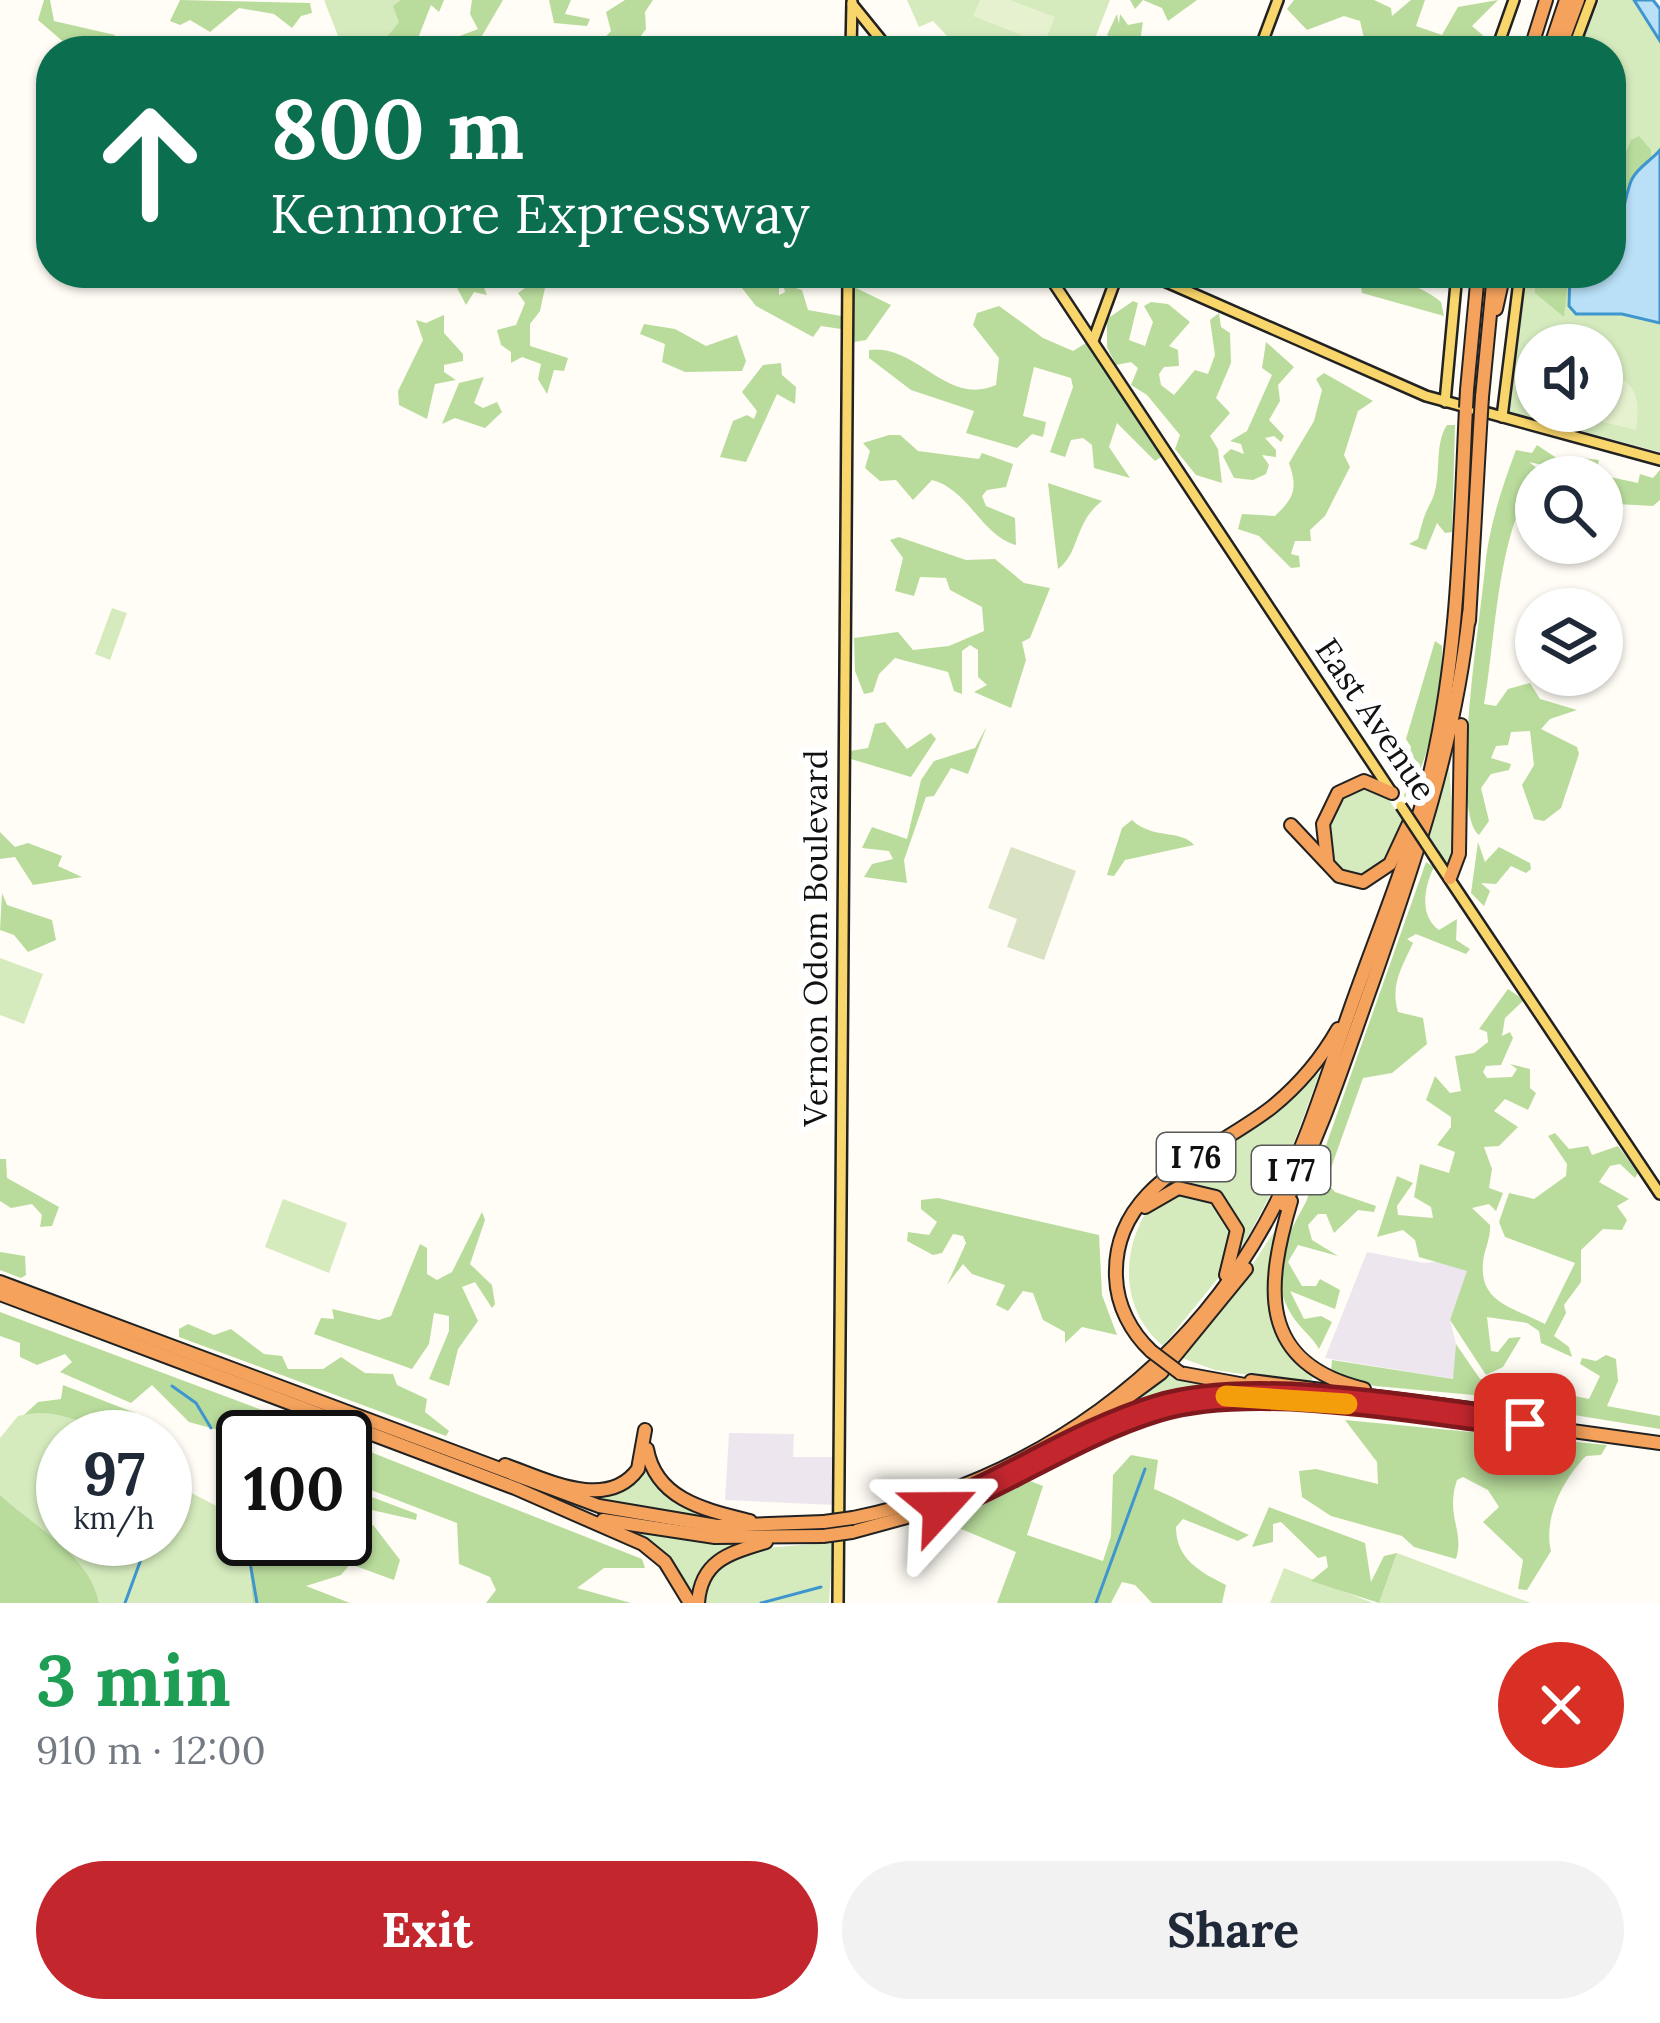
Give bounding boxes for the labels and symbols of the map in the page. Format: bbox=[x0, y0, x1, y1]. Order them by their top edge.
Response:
street label: East Avenue bbox=[1307, 630, 1445, 808]
street label: Vernon Odom Boulevard bbox=[794, 749, 836, 1128]
road number: I 76 bbox=[1157, 1133, 1235, 1181]
road number: I 77 bbox=[1252, 1146, 1330, 1194]
pin bbox=[1474, 1373, 1576, 1475]
speed limit sign: 100 bbox=[216, 1410, 372, 1566]
position arrow bbox=[877, 1445, 1003, 1571]

